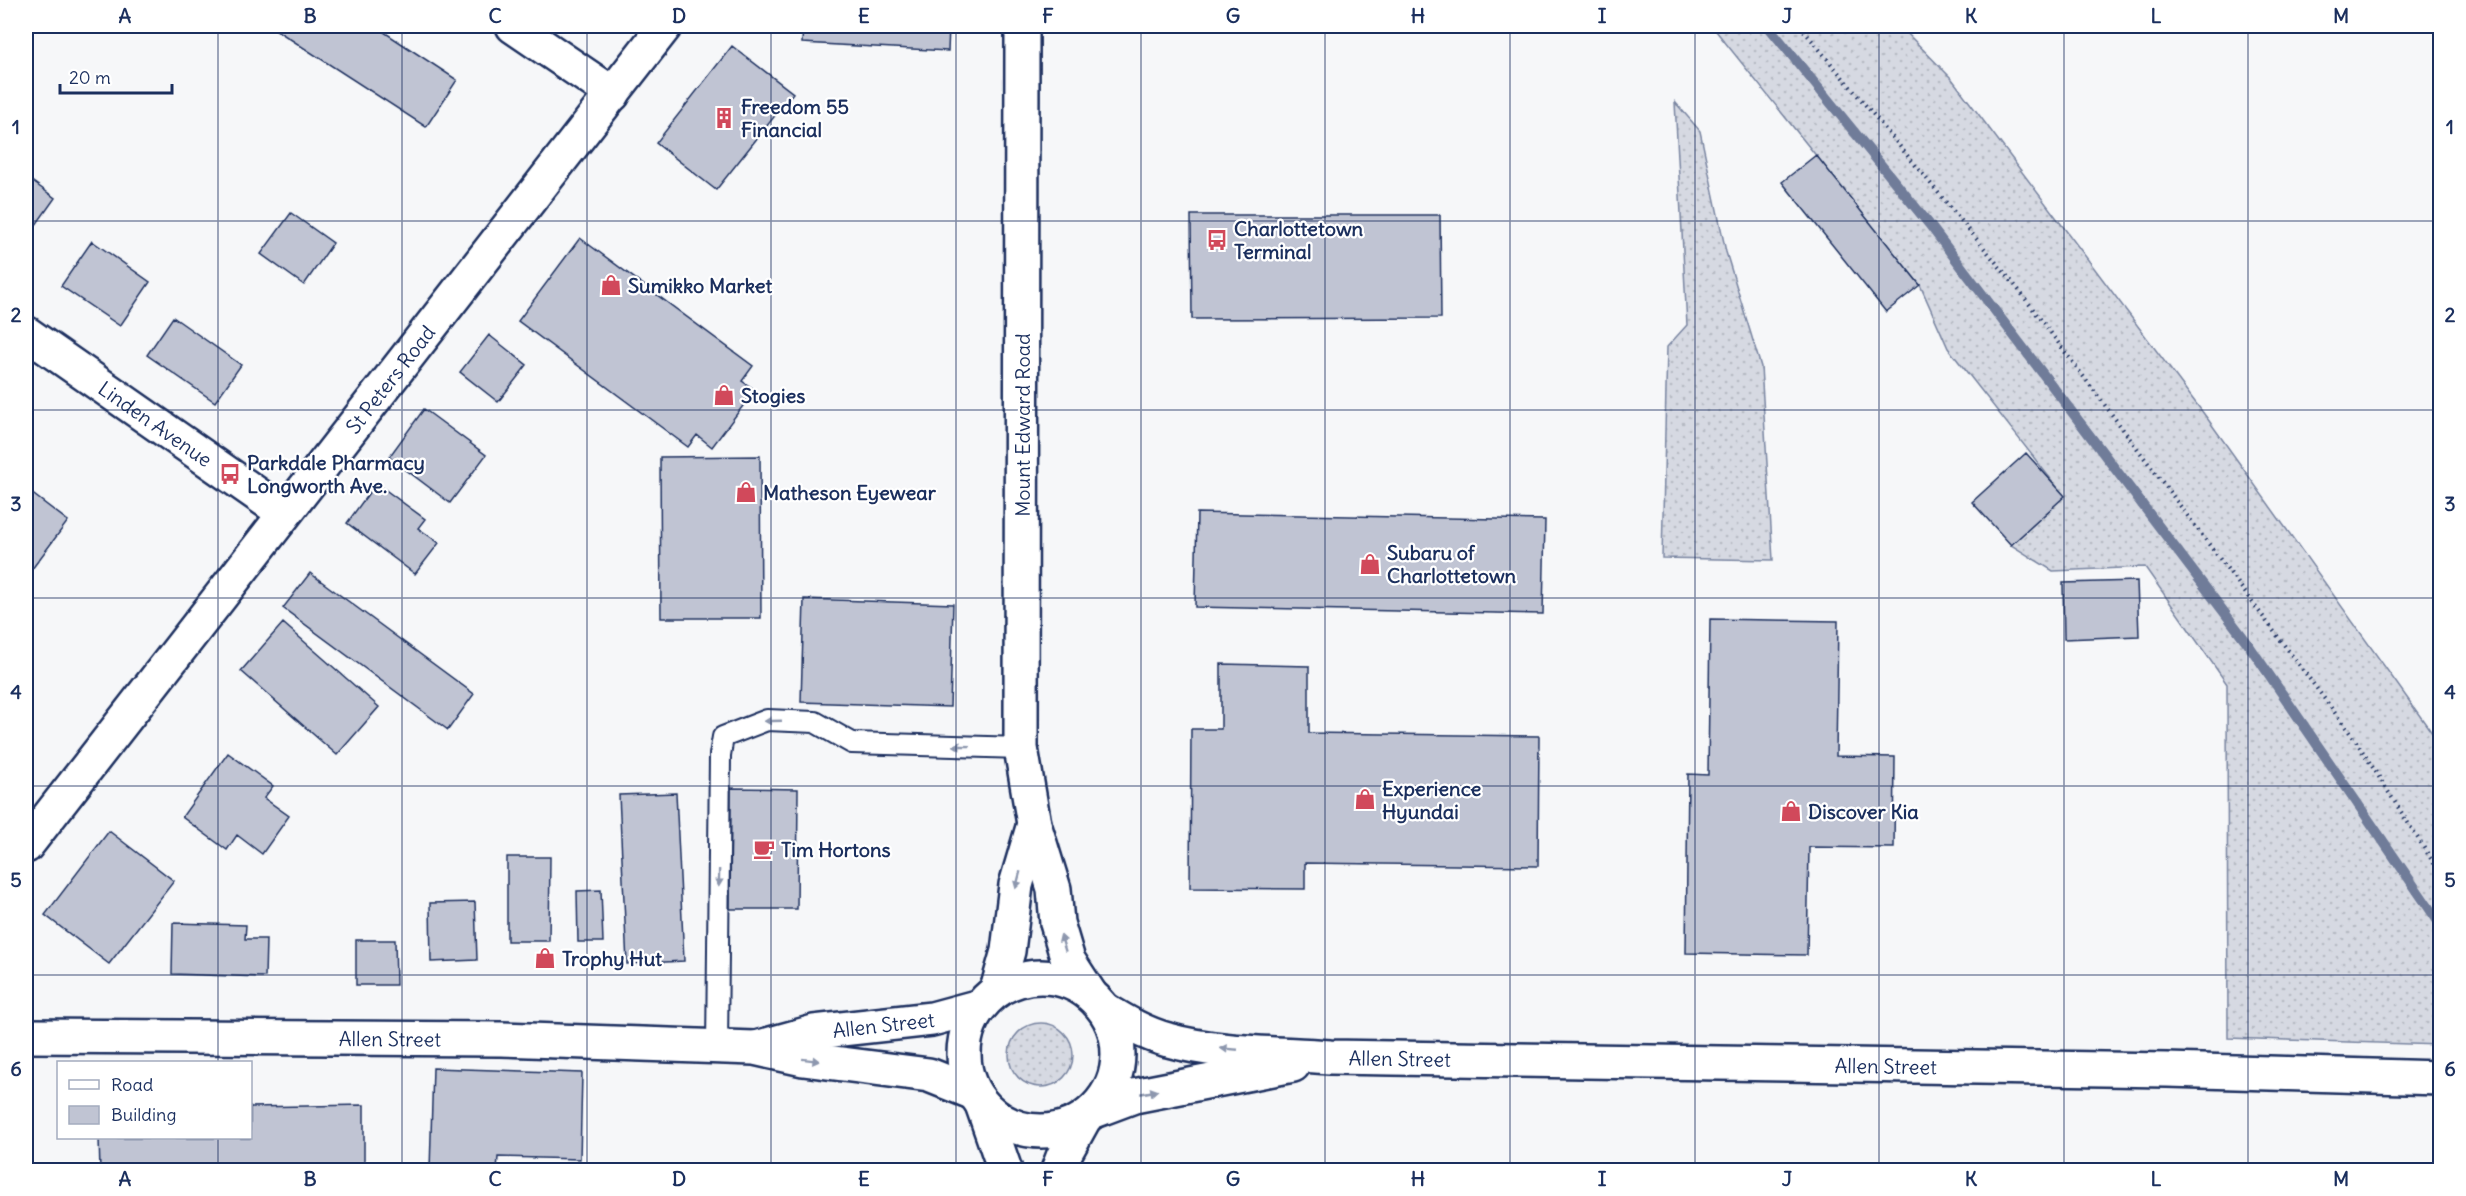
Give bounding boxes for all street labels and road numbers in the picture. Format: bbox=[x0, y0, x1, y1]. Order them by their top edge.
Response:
street label: St Peters Road bbox=[340, 320, 440, 438]
street label: Mount Edward Road bbox=[1010, 333, 1035, 517]
street label: Linden Avenue bbox=[94, 375, 217, 472]
street label: Allen Street bbox=[831, 1006, 936, 1042]
street label: Allen Street bbox=[339, 1025, 442, 1051]
street label: Allen Street bbox=[1348, 1045, 1451, 1071]
street label: Allen Street bbox=[1834, 1052, 1937, 1079]

